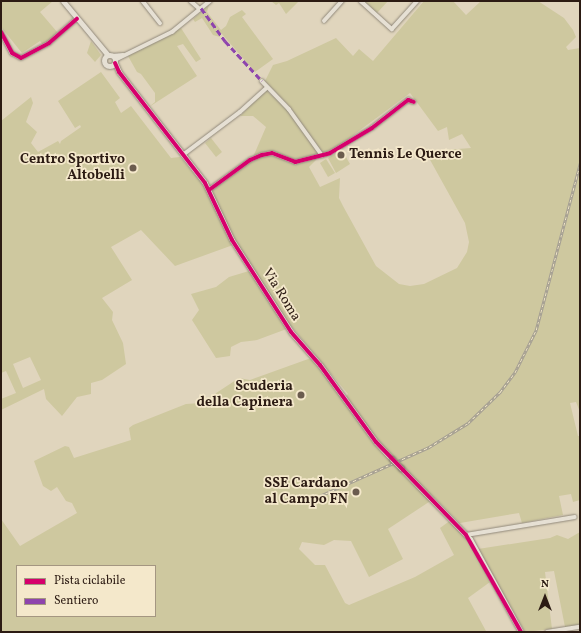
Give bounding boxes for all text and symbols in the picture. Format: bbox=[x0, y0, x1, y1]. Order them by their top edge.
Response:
place label: Tennis Le Querce bbox=[349, 147, 462, 163]
marker: Tennis Le Querce bbox=[336, 150, 346, 160]
place label: Centro Sportivo Altobelli bbox=[20, 152, 125, 184]
marker: Centro Sportivo Altobelli bbox=[128, 163, 138, 173]
street label: Via Roma bbox=[258, 266, 304, 324]
place label: Scuderia della Capinera bbox=[197, 379, 293, 412]
marker: Scuderia della Capinera bbox=[296, 390, 306, 400]
place label: SSE Cardano al Campo FN bbox=[264, 476, 348, 508]
marker: SSE Cardano al Campo FN bbox=[351, 487, 361, 497]
legend bbox=[16, 565, 156, 617]
text: Pista ciclabile bbox=[54, 573, 125, 589]
north arrow bbox=[525, 577, 565, 617]
text: N bbox=[541, 577, 549, 592]
text: Sentiero bbox=[54, 593, 98, 609]

